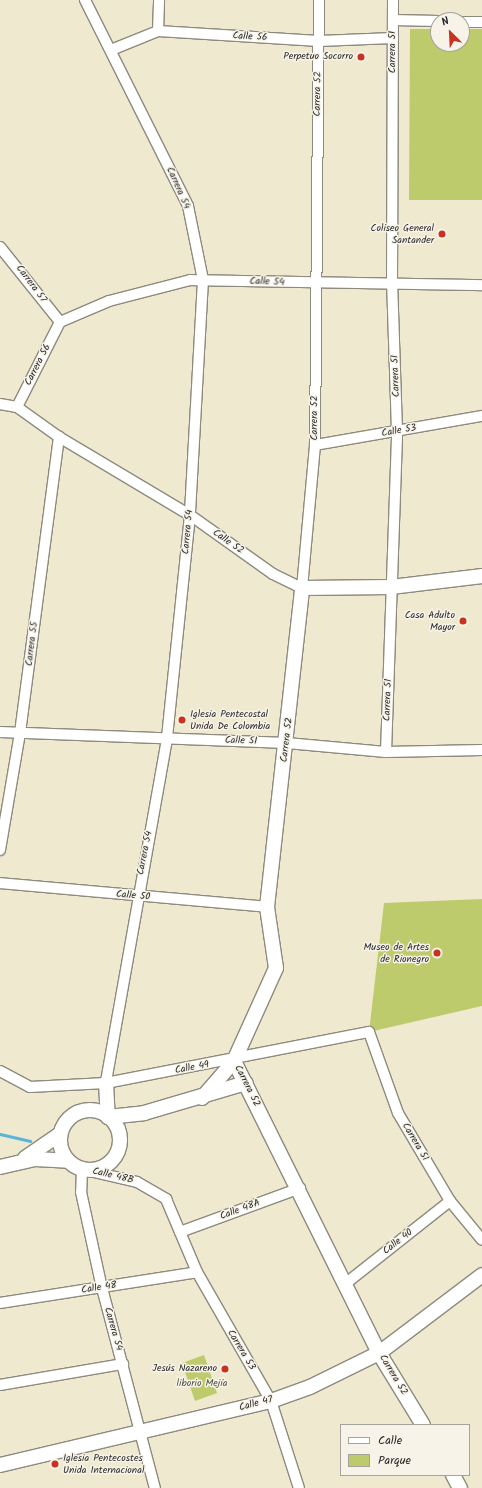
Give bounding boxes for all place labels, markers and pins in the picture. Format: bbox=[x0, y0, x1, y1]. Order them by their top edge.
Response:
place label: Perpetuo Socorro bbox=[283, 51, 353, 63]
marker: Perpetuo Socorro bbox=[356, 52, 366, 62]
place label: Coliseo General Santander bbox=[370, 222, 434, 246]
marker: Coliseo General Santander bbox=[437, 229, 447, 239]
place label: Casa Adulto Mayor bbox=[405, 609, 455, 632]
marker: Casa Adulto Mayor bbox=[458, 616, 468, 626]
place label: Iglesia Pentecostal Unida De Colombia bbox=[190, 708, 270, 732]
marker: Iglesia Pentecostal Unida De Colombia bbox=[177, 715, 187, 725]
place label: Museo de Artes de Rionegro bbox=[363, 941, 429, 964]
marker: Museo de Artes de Rionegro bbox=[432, 948, 442, 958]
place label: Jesús Nazareno bbox=[152, 1363, 217, 1375]
marker: Jesús Nazareno bbox=[220, 1364, 230, 1374]
place label: Iglesia Pentecostes Unida Internacional bbox=[63, 1452, 144, 1476]
marker: Iglesia Pentecostes Unida Internacional bbox=[50, 1459, 60, 1469]

